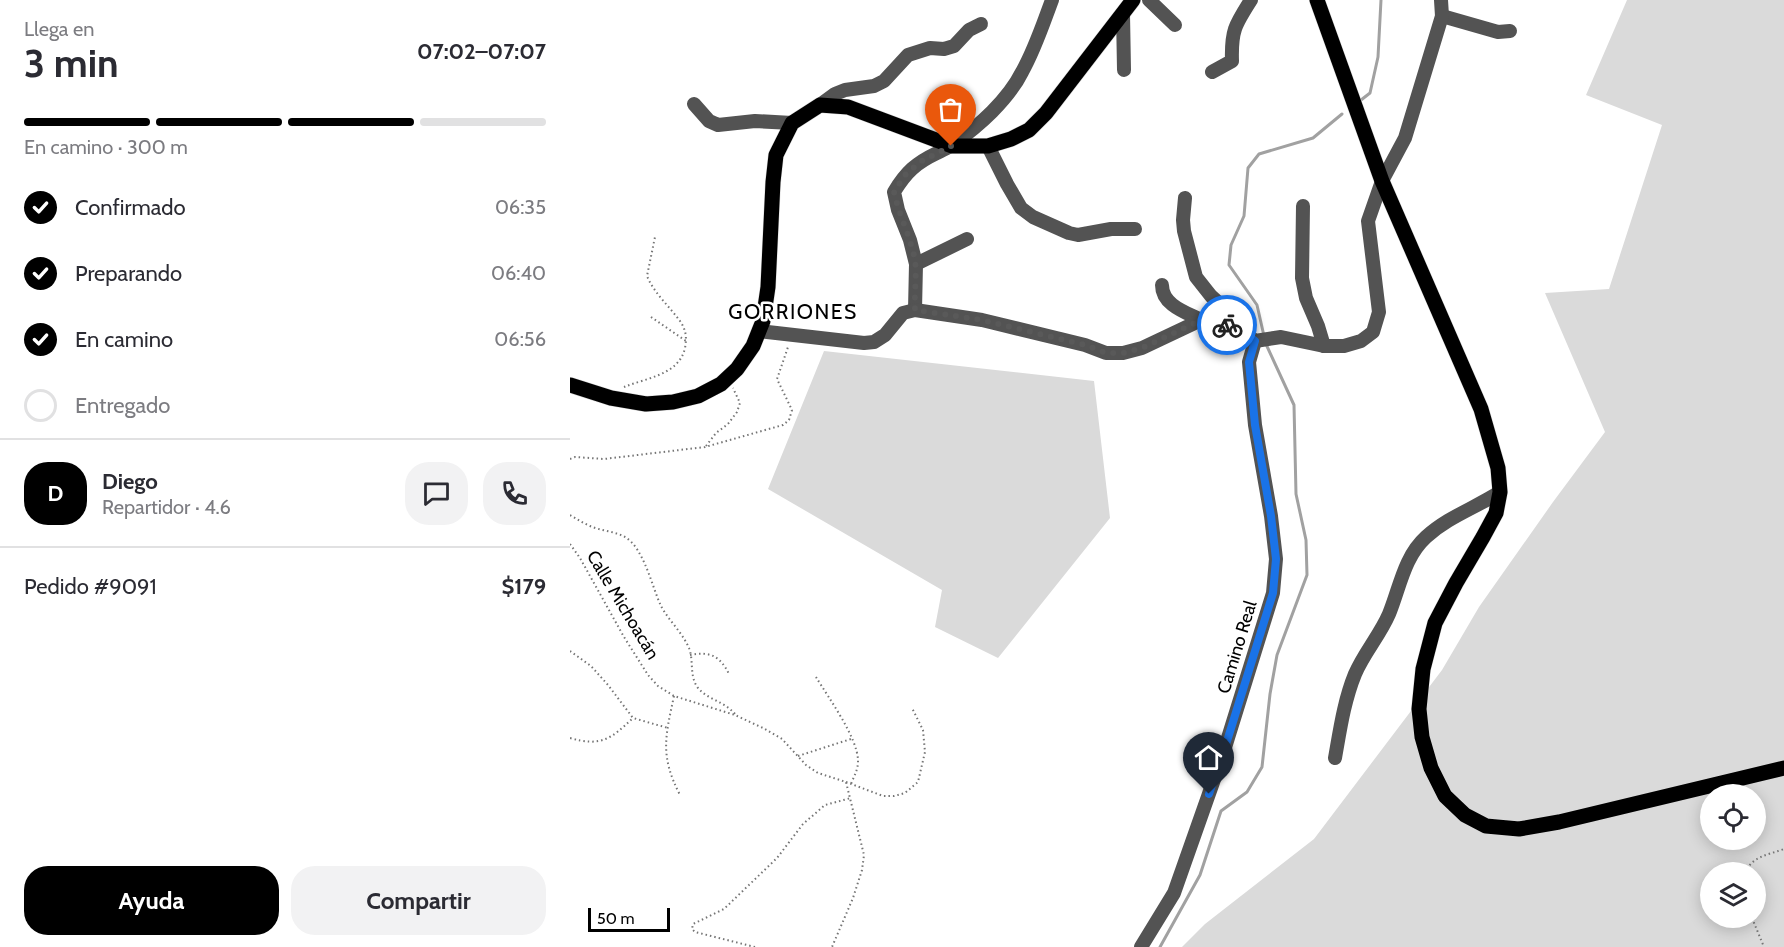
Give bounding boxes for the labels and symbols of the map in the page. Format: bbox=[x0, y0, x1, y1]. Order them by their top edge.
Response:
pin bbox=[925, 84, 976, 146]
courier bbox=[1197, 295, 1257, 355]
district label: GORRIONES bbox=[728, 299, 858, 324]
street label: Calle Michoacán bbox=[582, 547, 664, 663]
street label: Camino Real bbox=[1212, 597, 1262, 696]
pin bbox=[1183, 732, 1234, 794]
scale bar bbox=[588, 905, 670, 932]

